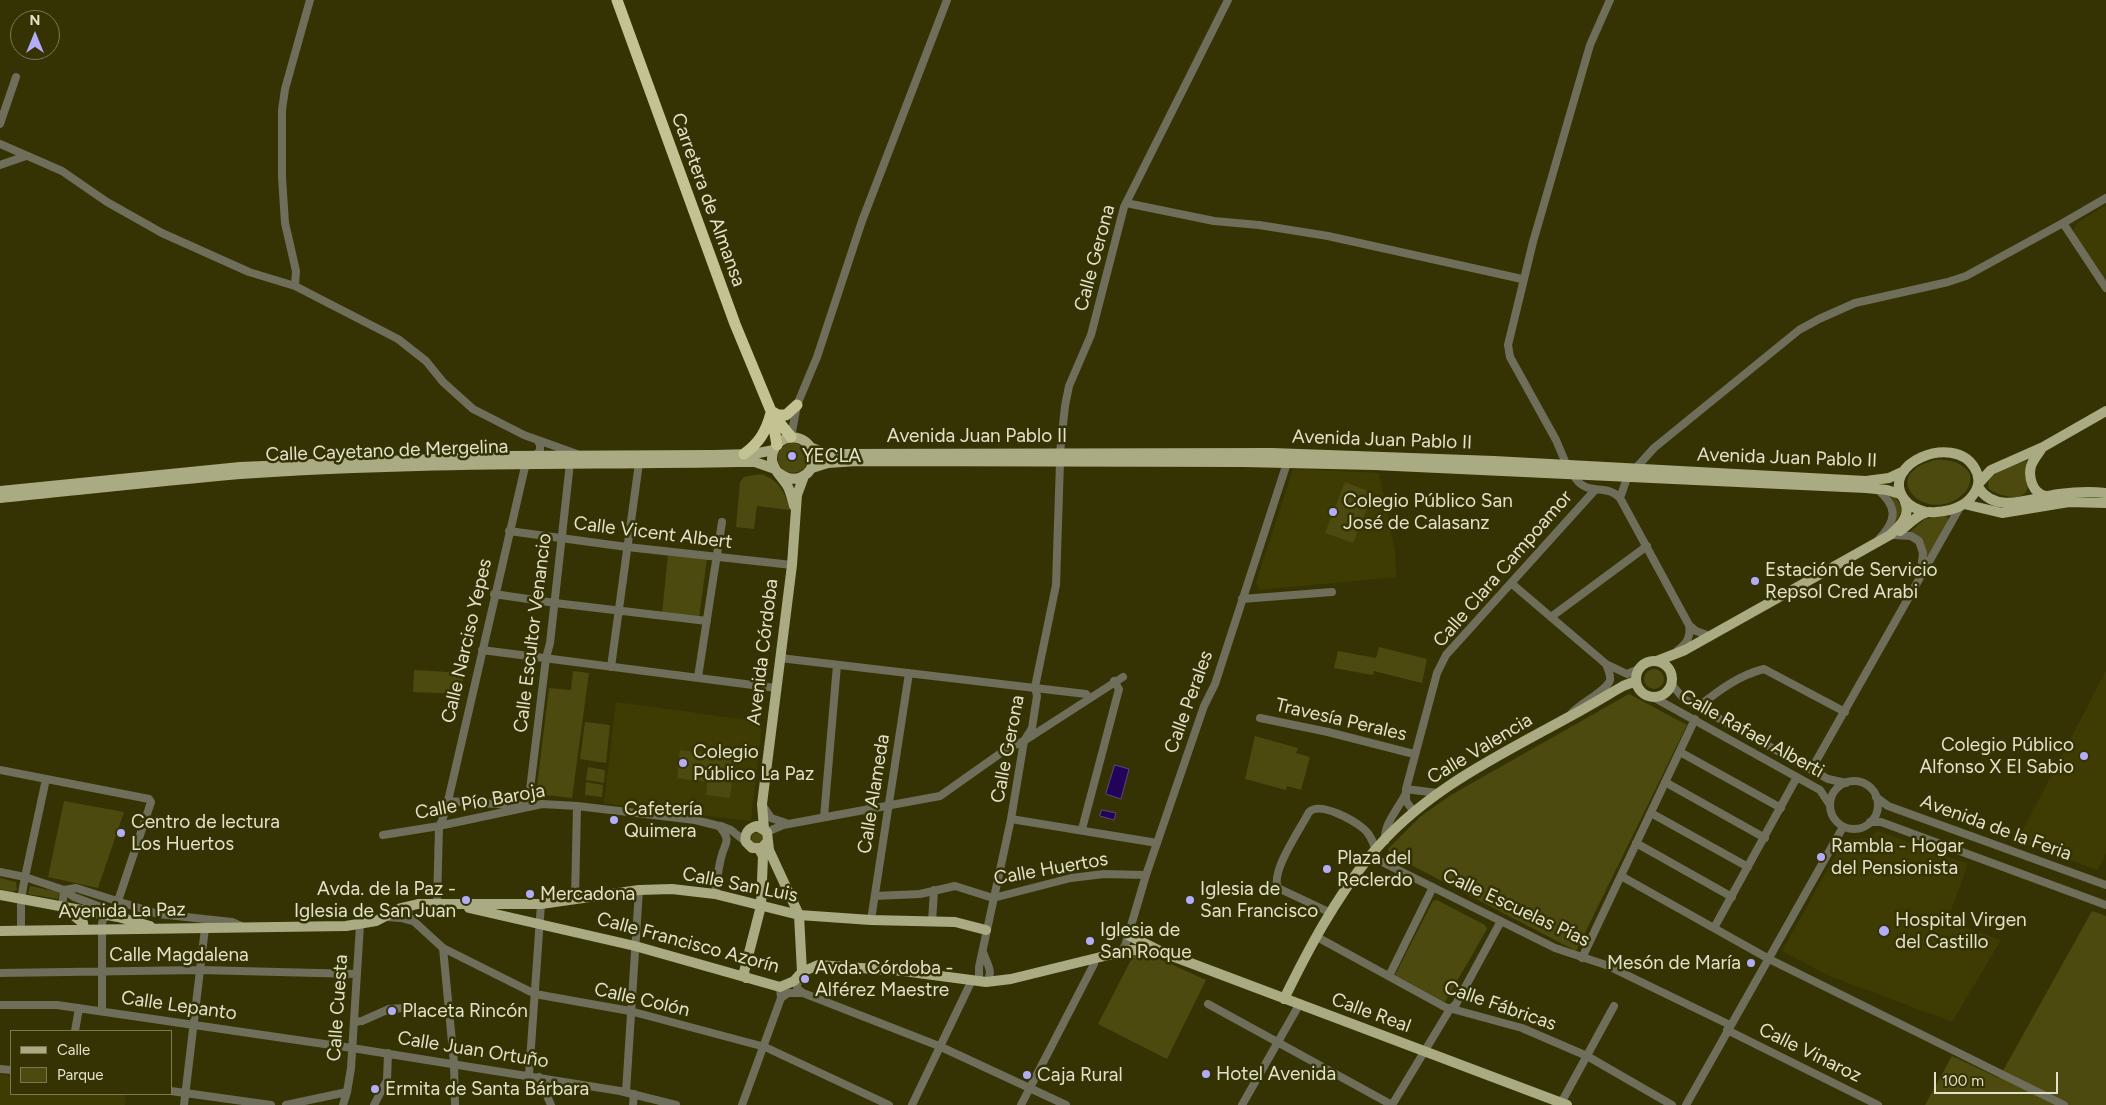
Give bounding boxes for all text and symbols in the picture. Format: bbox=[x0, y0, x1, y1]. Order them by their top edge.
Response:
north arrow bbox=[10, 10, 60, 60]
text: N bbox=[30, 12, 40, 29]
street label: Carretera de Almansa bbox=[666, 110, 750, 290]
street label: Calle Gerona bbox=[1070, 202, 1120, 314]
street label: Avenida Juan Pablo II bbox=[887, 425, 1067, 447]
street label: Avenida Juan Pablo II bbox=[1291, 425, 1473, 455]
street label: Calle Cayetano de Mergelina bbox=[265, 435, 509, 467]
street label: Avenida Juan Pablo II bbox=[1696, 443, 1878, 473]
place label: YECLA bbox=[802, 445, 861, 467]
marker: YECLA bbox=[786, 450, 798, 462]
street label: Calle Clara Campoamor bbox=[1429, 486, 1577, 652]
place label: Colegio Público San José de Calasanz bbox=[1343, 490, 1513, 534]
marker: Colegio Público San José de Calasanz bbox=[1327, 506, 1339, 518]
street label: Calle Vicent Albert bbox=[572, 512, 734, 554]
street label: Calle Escultor Venancio bbox=[509, 532, 557, 734]
street label: Calle Narciso Yepes bbox=[437, 557, 497, 725]
place label: Estación de Servicio Repsol Cred Arabi bbox=[1765, 559, 1938, 603]
marker: Estación de Servicio Repsol Cred Arabi bbox=[1749, 575, 1761, 587]
street label: Avenida Córdoba bbox=[743, 577, 783, 727]
street label: Calle Perales bbox=[1160, 648, 1218, 756]
street label: Calle Rafael Alberti bbox=[1676, 685, 1828, 783]
street label: Calle Gerona bbox=[986, 693, 1030, 805]
street label: Travesía Perales bbox=[1273, 694, 1409, 746]
street label: Calle Valencia bbox=[1423, 709, 1537, 789]
street label: Calle Alameda bbox=[853, 733, 895, 855]
place label: Colegio Público Alfonso X El Sabio bbox=[1919, 734, 2074, 778]
place label: Colegio Público La Paz bbox=[693, 741, 814, 785]
marker: Colegio Público Alfonso X El Sabio bbox=[2078, 750, 2090, 762]
marker: Colegio Público La Paz bbox=[677, 757, 689, 769]
street label: Calle Pío Baroja bbox=[413, 779, 547, 825]
street label: Avenida de la Feria bbox=[1917, 790, 2075, 866]
place label: Cafetería Quimera bbox=[624, 798, 703, 842]
place label: Centro de lectura Los Huertos bbox=[131, 811, 280, 855]
marker: Cafetería Quimera bbox=[608, 814, 620, 826]
marker: Centro de lectura Los Huertos bbox=[115, 827, 127, 839]
place label: Rambla - Hogar del Pensionista bbox=[1831, 835, 1964, 879]
place label: Plaza del Reclerdo bbox=[1337, 847, 1413, 891]
street label: Calle Huertos bbox=[992, 848, 1110, 890]
marker: Rambla - Hogar del Pensionista bbox=[1815, 851, 1827, 863]
street label: Calle San Luis bbox=[680, 863, 800, 907]
marker: Plaza del Reclerdo bbox=[1321, 863, 1333, 875]
street label: Calle Escuelas Pías bbox=[1439, 864, 1593, 952]
place label: Avda. de la Paz - Iglesia de San Juan bbox=[294, 878, 456, 922]
place label: Iglesia de San Francisco bbox=[1200, 878, 1318, 922]
place label: Mercadona bbox=[540, 883, 635, 905]
marker: Mercadona bbox=[524, 888, 536, 900]
marker: Avda. de la Paz - Iglesia de San Juan bbox=[460, 894, 472, 906]
marker: Iglesia de San Francisco bbox=[1184, 894, 1196, 906]
street label: Avenida La Paz bbox=[58, 898, 186, 924]
street label: Calle Francisco Azorín bbox=[594, 908, 782, 978]
place label: Hospital Virgen del Castillo bbox=[1895, 909, 2027, 953]
place label: Iglesia de San Roque bbox=[1100, 919, 1192, 963]
marker: Hospital Virgen del Castillo bbox=[1877, 924, 1891, 938]
marker: Iglesia de San Roque bbox=[1084, 935, 1096, 947]
street label: Calle Magdalena bbox=[109, 944, 249, 966]
place label: Mesón de María bbox=[1607, 952, 1741, 974]
street label: Calle Cuesta bbox=[323, 954, 353, 1062]
place label: Avda. Córdoba - Alférez Maestre bbox=[815, 957, 954, 1001]
marker: Mesón de María bbox=[1745, 957, 1757, 969]
marker: Avda. Córdoba - Alférez Maestre bbox=[799, 973, 811, 985]
street label: Calle Fábricas bbox=[1441, 976, 1559, 1036]
street label: Calle Colón bbox=[592, 978, 692, 1022]
street label: Calle Lepanto bbox=[120, 987, 238, 1025]
street label: Calle Real bbox=[1328, 988, 1414, 1038]
place label: Placeta Rincón bbox=[402, 1000, 528, 1022]
marker: Placeta Rincón bbox=[386, 1005, 398, 1017]
street label: Calle Vinaroz bbox=[1755, 1018, 1865, 1088]
street label: Calle Juan Ortuño bbox=[396, 1027, 550, 1073]
legend bbox=[10, 1030, 172, 1095]
text: Calle bbox=[57, 1041, 90, 1059]
scale bar bbox=[1936, 1062, 2060, 1094]
place label: Hotel Avenida bbox=[1216, 1063, 1336, 1085]
place label: Caja Rural bbox=[1037, 1064, 1123, 1086]
text: Parque bbox=[57, 1066, 104, 1084]
marker: Hotel Avenida bbox=[1200, 1068, 1212, 1080]
marker: Caja Rural bbox=[1021, 1069, 1033, 1081]
text: 100 m bbox=[1942, 1072, 1984, 1090]
place label: Ermita de Santa Bárbara bbox=[385, 1078, 589, 1100]
marker: Ermita de Santa Bárbara bbox=[369, 1083, 381, 1095]

